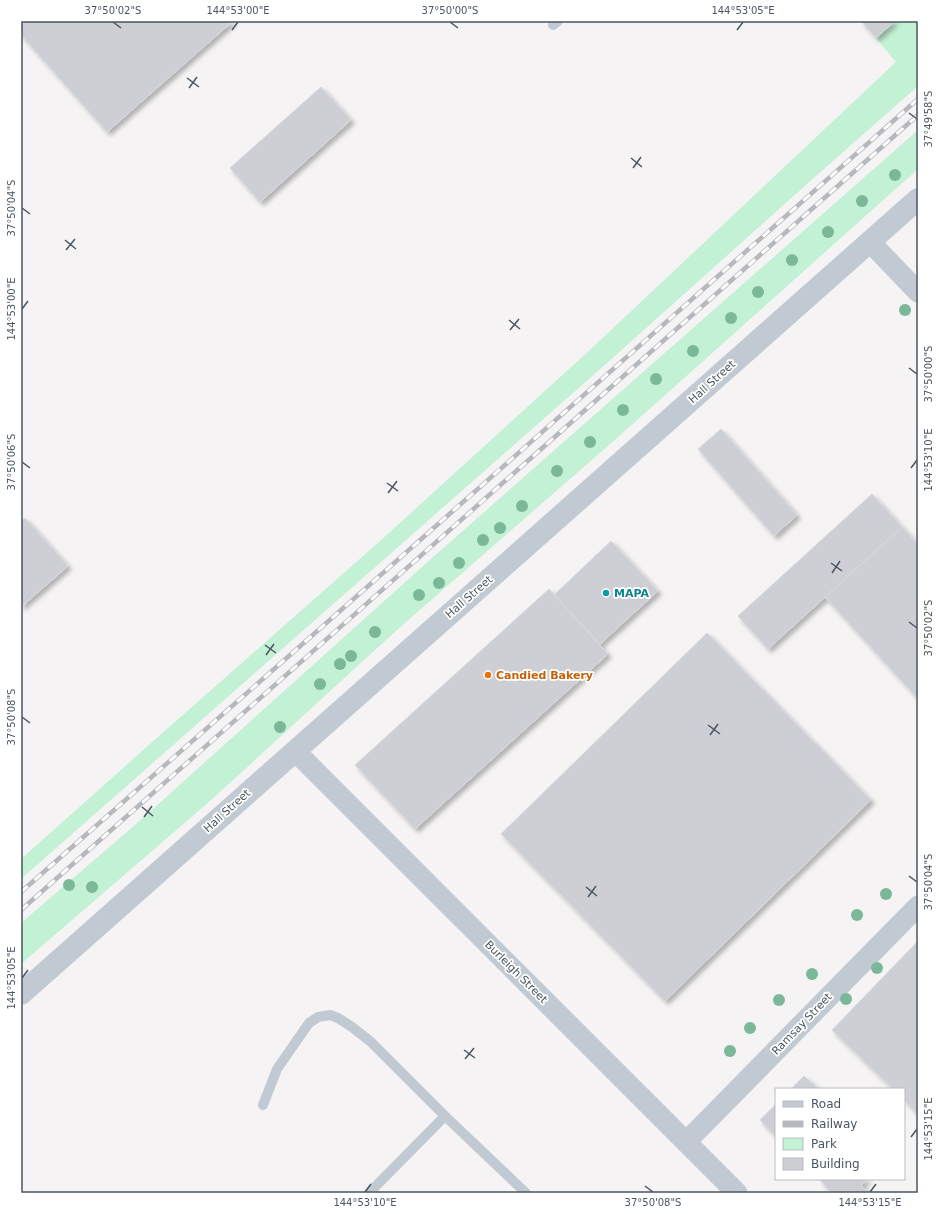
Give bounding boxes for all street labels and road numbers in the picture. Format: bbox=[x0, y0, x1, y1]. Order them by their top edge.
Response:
street label: Hall Street bbox=[686, 357, 738, 406]
street label: Hall Street bbox=[443, 573, 496, 621]
street label: Hall Street bbox=[201, 786, 253, 835]
street label: Burleigh Street bbox=[482, 938, 550, 1006]
street label: Ramsay Street bbox=[769, 990, 835, 1058]

